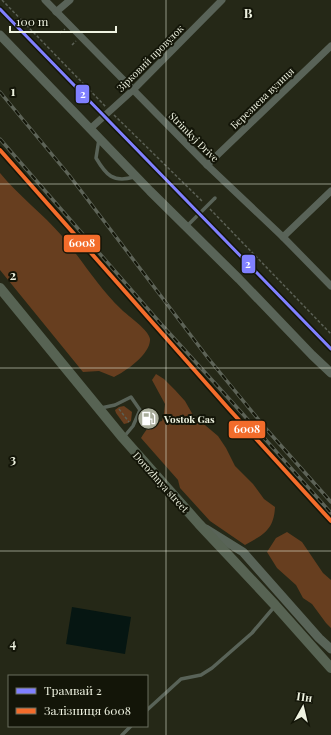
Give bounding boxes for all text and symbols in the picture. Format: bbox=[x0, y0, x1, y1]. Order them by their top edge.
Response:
text: B bbox=[244, 4, 253, 21]
scale bar bbox=[10, 8, 116, 34]
text: 100 m bbox=[16, 13, 49, 29]
street label: Зірковий провулок bbox=[113, 21, 187, 95]
street label: Березнева вулиця bbox=[227, 64, 297, 132]
text: 1 bbox=[11, 82, 16, 99]
line badge: 2 bbox=[75, 84, 90, 104]
text: 2 bbox=[80, 86, 86, 101]
street label: Strimkyj Drive bbox=[166, 109, 222, 165]
line badge: 6008 bbox=[63, 234, 101, 253]
text: 6008 bbox=[69, 235, 95, 250]
line badge: 2 bbox=[241, 254, 256, 274]
text: 2 bbox=[245, 256, 251, 271]
text: 2 bbox=[10, 266, 17, 283]
fuel station icon: Vostok Gas bbox=[135, 406, 161, 432]
place label: Vostok Gas bbox=[163, 412, 215, 426]
line badge: 6008 bbox=[228, 420, 266, 439]
text: 6008 bbox=[234, 421, 260, 436]
street label: Dorozhnya street bbox=[130, 449, 192, 516]
text: 3 bbox=[10, 450, 16, 467]
text: 4 bbox=[10, 634, 17, 651]
legend bbox=[8, 675, 148, 727]
text: Трамвай 2 bbox=[44, 682, 102, 698]
north arrow bbox=[283, 687, 323, 727]
text: Пн bbox=[296, 688, 313, 705]
text: Залізниця 6008 bbox=[44, 702, 131, 718]

